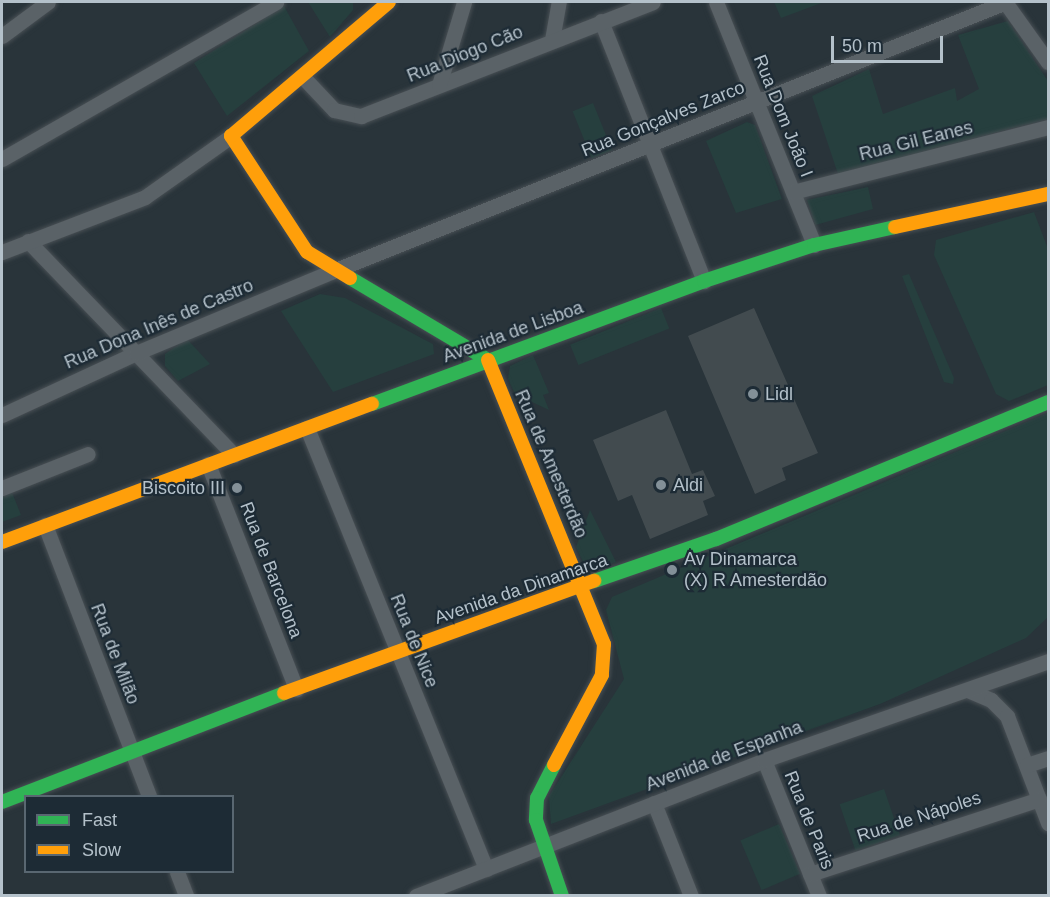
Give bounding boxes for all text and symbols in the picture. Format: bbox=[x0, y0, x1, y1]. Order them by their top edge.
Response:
street label: Rua Diogo Cão bbox=[404, 21, 526, 87]
scale bar bbox=[834, 24, 946, 62]
text: 50 m bbox=[842, 36, 882, 56]
street label: Rua Dom João I bbox=[749, 52, 817, 180]
street label: Rua Gonçalves Zarco bbox=[578, 76, 748, 162]
street label: Rua Gil Eanes bbox=[857, 116, 975, 166]
street label: Rua Dona Inês de Castro bbox=[61, 274, 257, 374]
street label: Avenida de Lisboa bbox=[440, 297, 586, 367]
place label: Lidl bbox=[765, 383, 793, 405]
street label: Rua de Amesterdão bbox=[510, 386, 592, 542]
marker: Lidl bbox=[746, 387, 760, 401]
place label: Aldi bbox=[673, 474, 703, 496]
place label: Biscoito III bbox=[142, 477, 225, 499]
marker: Aldi bbox=[654, 478, 668, 492]
marker: Biscoito III bbox=[230, 481, 244, 495]
street label: Rua de Barcelona bbox=[235, 499, 307, 641]
street label: Avenida da Dinamarca bbox=[432, 549, 610, 629]
place label: Av Dinamarca (X) R Amesterdão bbox=[684, 549, 828, 592]
marker: Av Dinamarca (X) R Amesterdão bbox=[665, 563, 679, 577]
street label: Rua de Nice bbox=[385, 591, 443, 691]
street label: Rua de Milão bbox=[86, 601, 144, 707]
street label: Avenida de Espanha bbox=[643, 716, 805, 796]
street label: Rua de Paris bbox=[779, 768, 839, 872]
street label: Rua de Nápoles bbox=[854, 787, 984, 847]
legend bbox=[24, 795, 234, 873]
text: Fast bbox=[82, 810, 117, 830]
text: Slow bbox=[82, 840, 121, 860]

